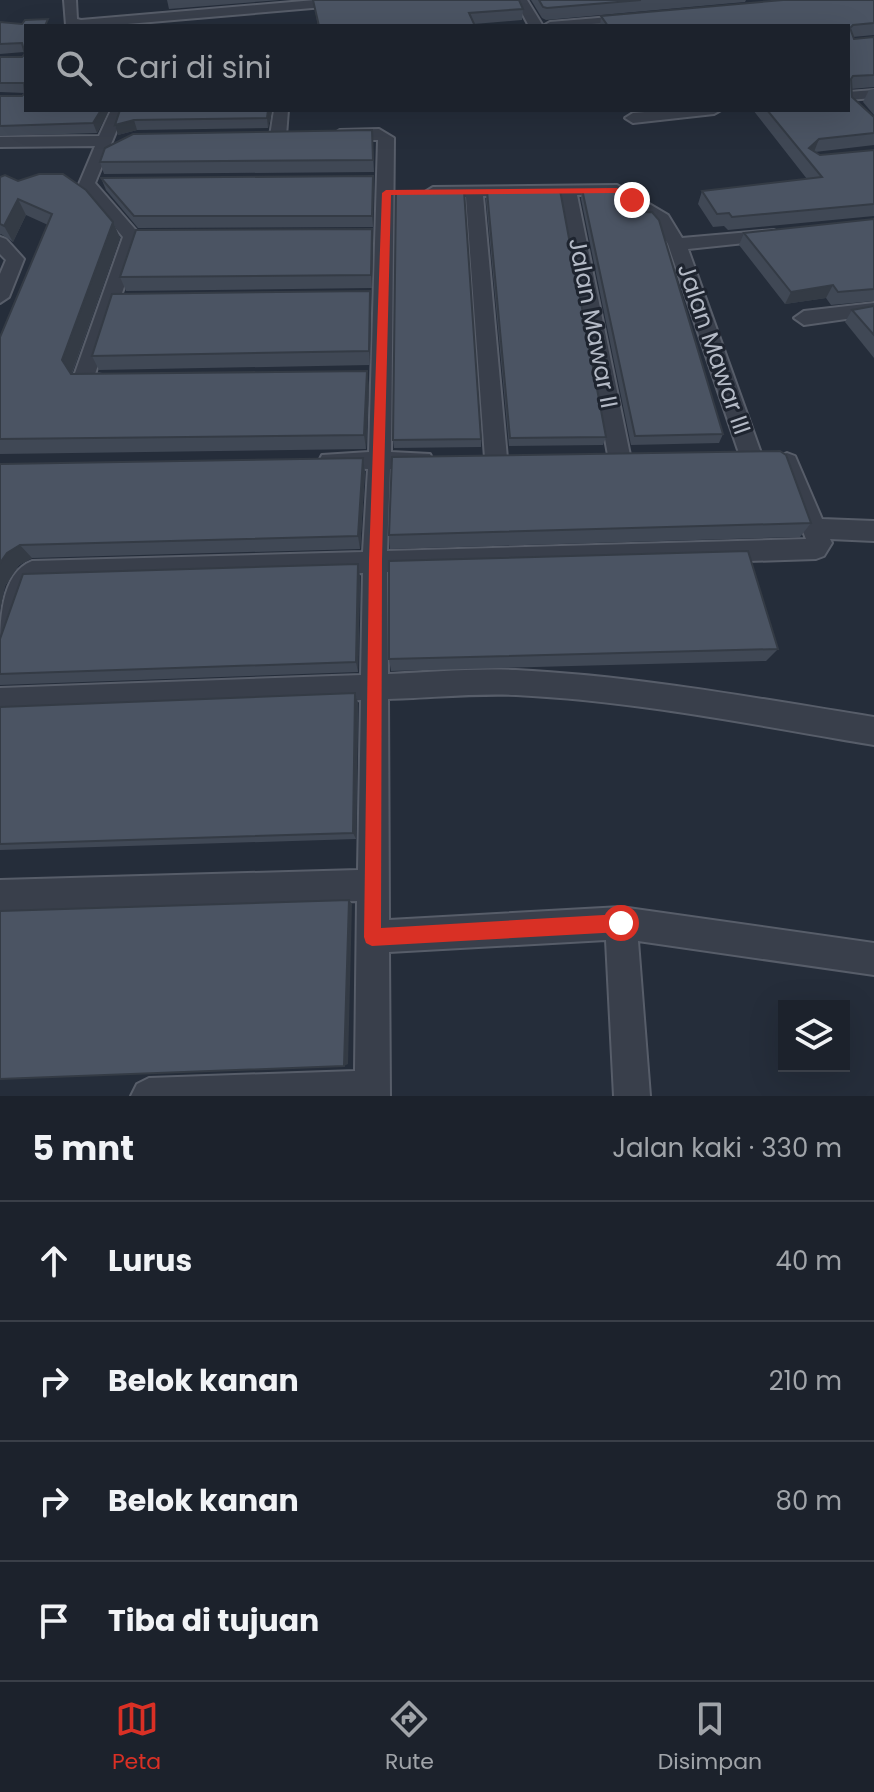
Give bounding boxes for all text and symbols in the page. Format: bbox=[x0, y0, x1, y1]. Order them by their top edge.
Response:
search box bbox=[24, 24, 850, 112]
icon: search bbox=[52, 46, 96, 90]
text: Cari di sini bbox=[116, 46, 271, 89]
route end bbox=[614, 182, 650, 218]
street label: Jalan Mawar II bbox=[561, 235, 626, 411]
street label: Jalan Mawar III bbox=[670, 259, 759, 439]
route start bbox=[603, 905, 639, 941]
map controls bbox=[778, 1000, 850, 1072]
button: layers bbox=[778, 1000, 850, 1072]
text: 5 mnt bbox=[32, 1124, 134, 1172]
text: Jalan kaki · 330 m bbox=[612, 1130, 842, 1166]
icon: ahead bbox=[32, 1239, 76, 1283]
text: Lurus bbox=[108, 1239, 192, 1282]
text: 40 m bbox=[776, 1243, 842, 1279]
icon: right bbox=[32, 1359, 76, 1403]
text: Belok kanan bbox=[108, 1359, 299, 1402]
text: 210 m bbox=[769, 1363, 842, 1399]
icon: right bbox=[32, 1479, 76, 1523]
text: Belok kanan bbox=[108, 1479, 299, 1522]
text: 80 m bbox=[776, 1483, 842, 1519]
icon: arrive bbox=[32, 1599, 76, 1643]
text: Tiba di tujuan bbox=[108, 1599, 319, 1642]
tab: Peta bbox=[112, 1697, 161, 1778]
tab: Rute bbox=[385, 1697, 434, 1778]
tab: Disimpan bbox=[658, 1697, 762, 1778]

